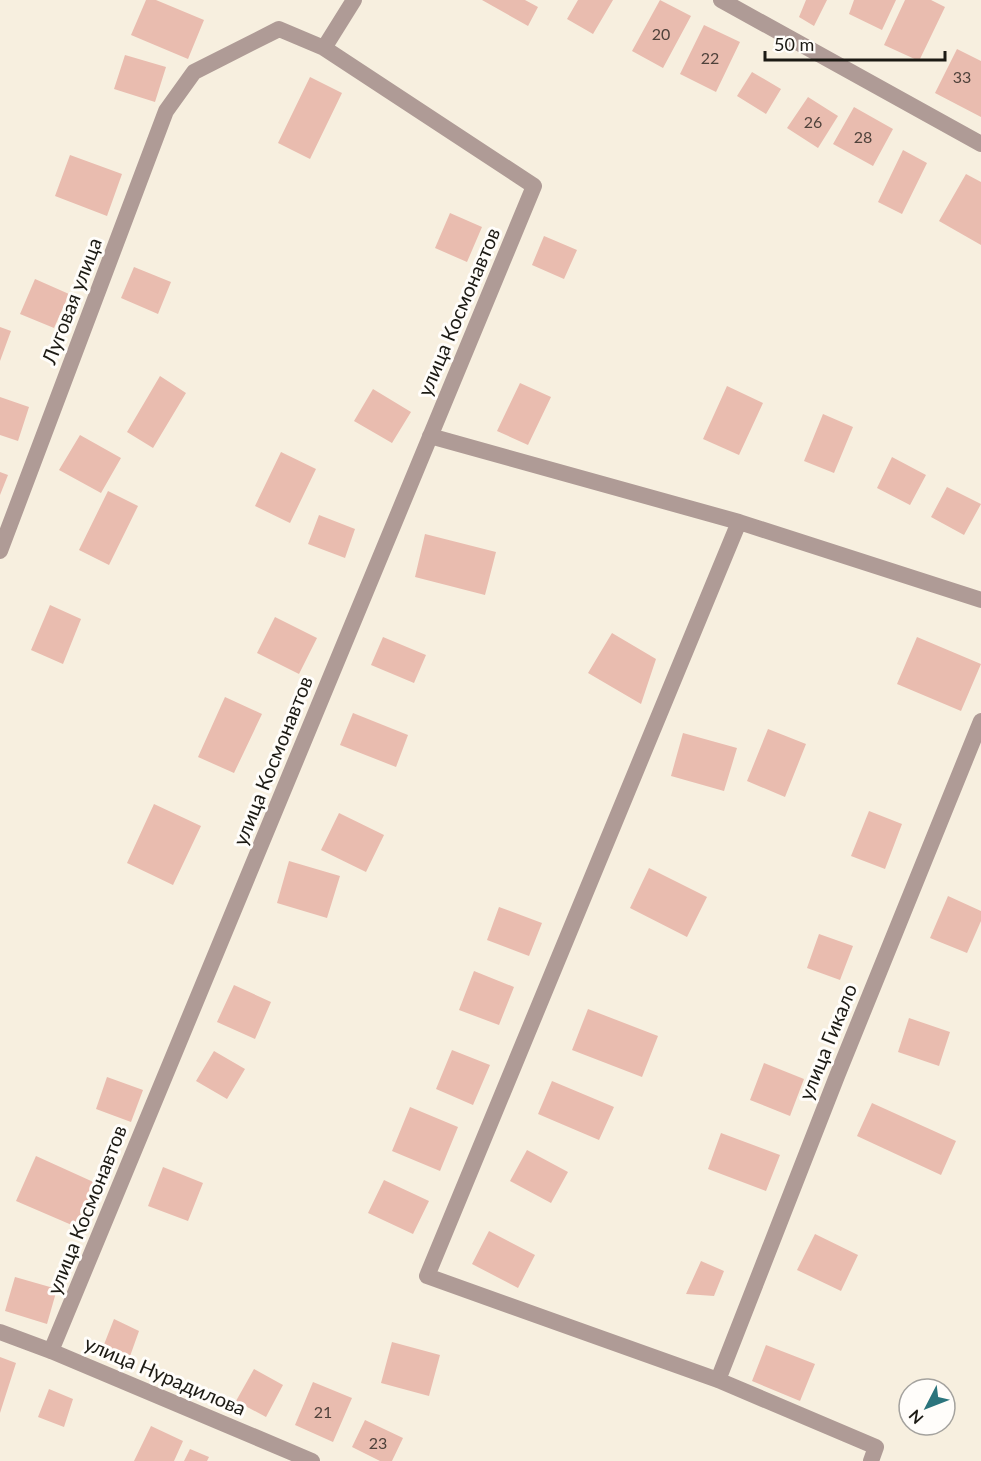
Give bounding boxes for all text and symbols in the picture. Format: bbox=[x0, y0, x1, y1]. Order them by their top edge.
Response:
house number: 20 bbox=[652, 24, 670, 43]
scale bar bbox=[765, 24, 945, 62]
text: 50 m bbox=[774, 33, 814, 55]
house number: 22 bbox=[701, 48, 719, 67]
house number: 33 bbox=[953, 67, 971, 86]
house number: 26 bbox=[804, 112, 822, 131]
house number: 28 bbox=[854, 127, 872, 146]
street label: улица Космонавтов bbox=[412, 224, 504, 399]
street label: Луговая улица bbox=[36, 234, 106, 368]
street label: улица Космонавтов bbox=[227, 672, 317, 849]
street label: улица Гикало bbox=[793, 980, 861, 1103]
street label: улица Космонавтов bbox=[41, 1121, 131, 1298]
street label: улица Нурадилова bbox=[81, 1330, 250, 1420]
north arrow bbox=[897, 1377, 957, 1437]
house number: 21 bbox=[314, 1402, 332, 1421]
text: N bbox=[904, 1406, 927, 1428]
house number: 23 bbox=[369, 1433, 387, 1452]

